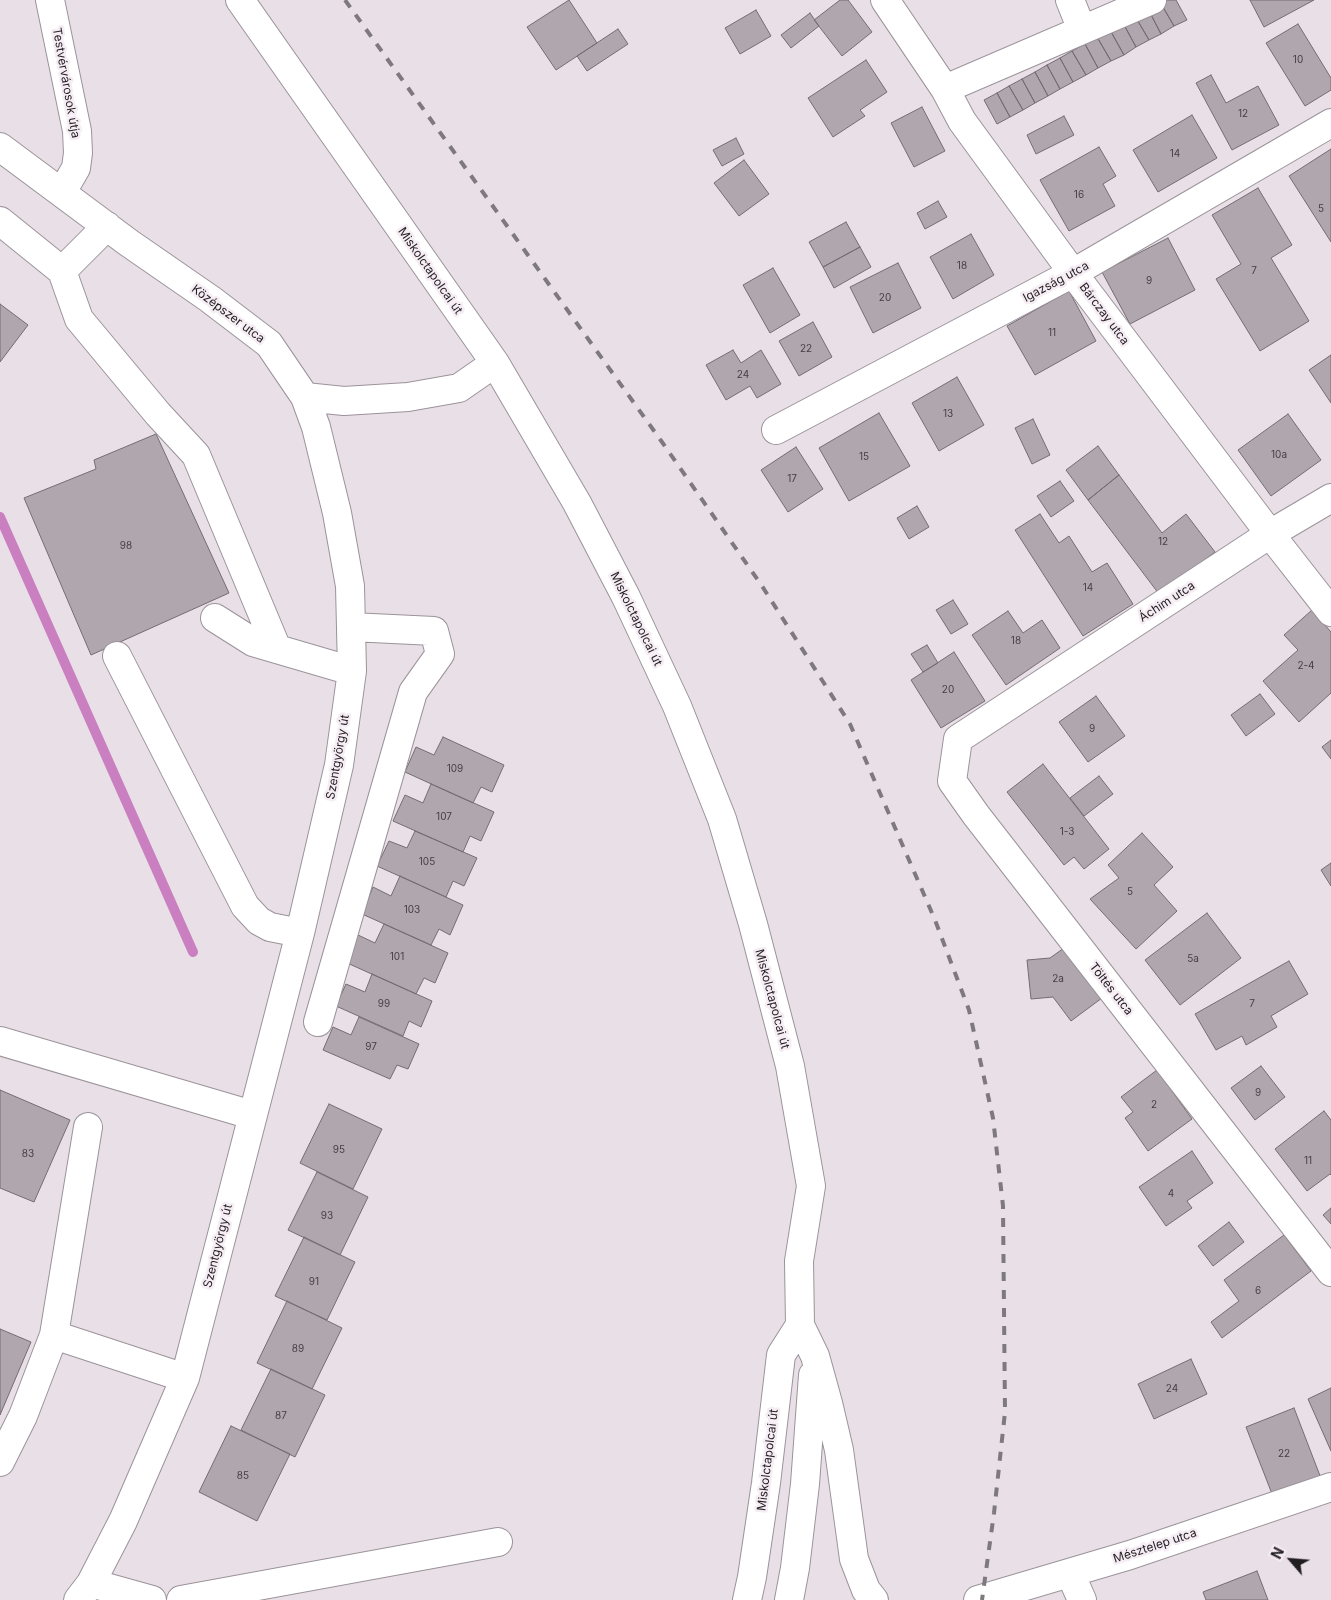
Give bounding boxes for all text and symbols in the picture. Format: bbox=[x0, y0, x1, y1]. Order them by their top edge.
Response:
street label: Testvérvárosok útja bbox=[49, 27, 83, 139]
house number: 10 bbox=[1293, 54, 1303, 66]
house number: 12 bbox=[1238, 108, 1248, 120]
house number: 14 bbox=[1170, 148, 1180, 160]
house number: 16 bbox=[1074, 189, 1084, 201]
house number: 5 bbox=[1318, 203, 1324, 215]
street label: Miskolctapolcai út bbox=[395, 225, 465, 317]
street label: Igazság utca bbox=[1021, 259, 1091, 305]
house number: 18 bbox=[957, 260, 967, 272]
house number: 7 bbox=[1251, 265, 1257, 277]
house number: 9 bbox=[1146, 275, 1152, 287]
street label: Bárczay utca bbox=[1076, 280, 1132, 348]
street label: Középszer utca bbox=[189, 282, 267, 346]
house number: 20 bbox=[879, 292, 891, 304]
house number: 11 bbox=[1048, 327, 1056, 339]
house number: 22 bbox=[800, 343, 812, 355]
house number: 24 bbox=[737, 369, 749, 381]
house number: 13 bbox=[943, 408, 953, 420]
house number: 10a bbox=[1271, 449, 1287, 461]
house number: 15 bbox=[859, 451, 869, 463]
house number: 17 bbox=[787, 473, 797, 485]
house number: 12 bbox=[1158, 536, 1168, 548]
house number: 98 bbox=[120, 540, 132, 552]
street label: Miskolctapolcai út bbox=[607, 570, 665, 668]
street label: Áchim utca bbox=[1136, 579, 1198, 625]
house number: 14 bbox=[1083, 582, 1093, 594]
house number: 18 bbox=[1011, 635, 1021, 647]
house number: 2-4 bbox=[1297, 660, 1315, 672]
house number: 20 bbox=[942, 684, 954, 696]
street label: Szentgyörgy út bbox=[323, 713, 353, 801]
house number: 9 bbox=[1089, 723, 1095, 735]
house number: 109 bbox=[447, 763, 463, 775]
house number: 107 bbox=[436, 811, 452, 823]
house number: 1-3 bbox=[1060, 826, 1074, 838]
house number: 105 bbox=[419, 856, 435, 868]
house number: 5 bbox=[1127, 886, 1133, 898]
house number: 103 bbox=[404, 904, 420, 916]
street label: Miskolctapolcai út bbox=[752, 948, 792, 1050]
house number: 101 bbox=[390, 951, 404, 963]
house number: 5a bbox=[1187, 953, 1199, 965]
street label: Töltés utca bbox=[1086, 960, 1136, 1018]
house number: 2a bbox=[1052, 973, 1064, 985]
house number: 99 bbox=[378, 998, 390, 1010]
house number: 7 bbox=[1249, 998, 1255, 1010]
house number: 97 bbox=[365, 1041, 377, 1053]
house number: 9 bbox=[1255, 1087, 1261, 1099]
house number: 2 bbox=[1151, 1099, 1157, 1111]
house number: 95 bbox=[333, 1144, 345, 1156]
house number: 83 bbox=[22, 1148, 34, 1160]
house number: 11 bbox=[1304, 1155, 1312, 1167]
house number: 4 bbox=[1168, 1188, 1174, 1200]
street label: Szentgyörgy út bbox=[201, 1203, 235, 1289]
house number: 93 bbox=[321, 1210, 333, 1222]
house number: 91 bbox=[309, 1276, 319, 1288]
house number: 6 bbox=[1255, 1285, 1261, 1297]
house number: 89 bbox=[292, 1343, 304, 1355]
house number: 24 bbox=[1166, 1383, 1178, 1395]
street label: Miskolctapolcai út bbox=[755, 1408, 781, 1512]
house number: 87 bbox=[275, 1410, 287, 1422]
house number: 22 bbox=[1278, 1448, 1290, 1460]
house number: 85 bbox=[237, 1470, 249, 1482]
street label: Mésztelep utca bbox=[1111, 1526, 1199, 1566]
north arrow bbox=[1266, 1535, 1316, 1585]
text: N bbox=[1267, 1544, 1287, 1562]

